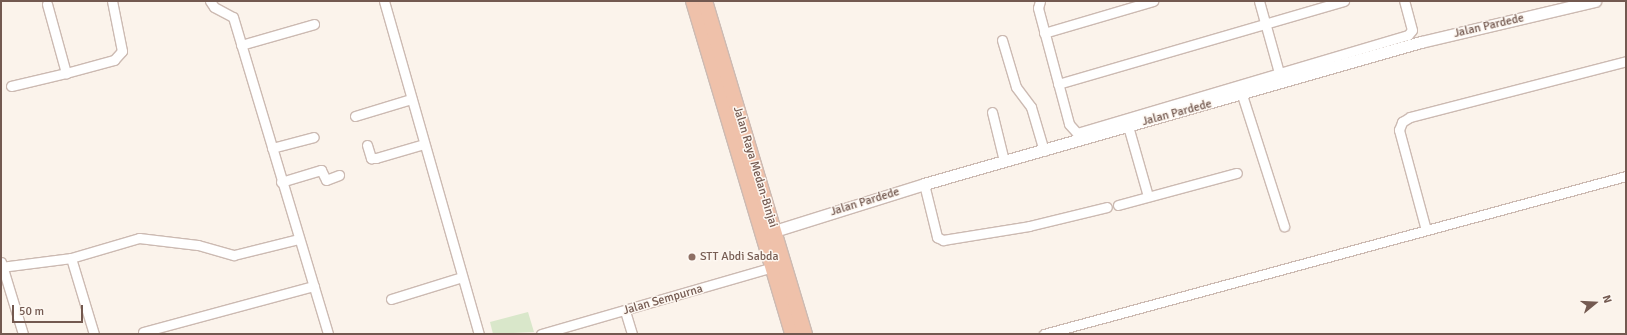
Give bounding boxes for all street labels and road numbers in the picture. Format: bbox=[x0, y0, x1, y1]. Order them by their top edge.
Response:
street label: Jalan Pardede bbox=[1452, 11, 1526, 41]
street label: Jalan Pardede bbox=[1141, 97, 1213, 129]
street label: Jalan Raya Medan-Binjai bbox=[730, 105, 780, 229]
street label: Jalan Pardede bbox=[829, 185, 901, 219]
street label: Jalan Sempurna bbox=[622, 282, 704, 318]

